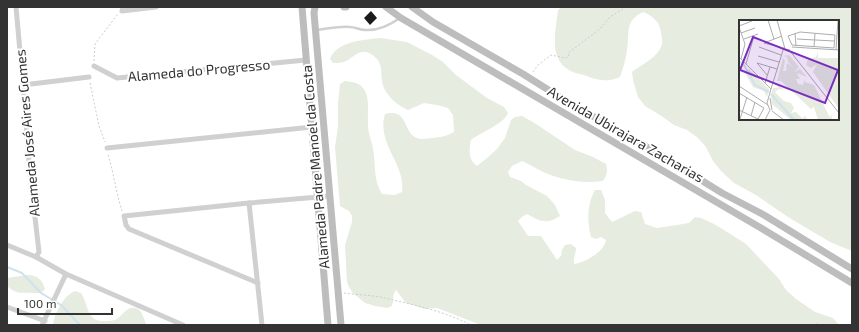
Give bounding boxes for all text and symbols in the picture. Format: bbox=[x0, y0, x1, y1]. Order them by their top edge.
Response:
inset map bbox=[739, 20, 839, 120]
street label: Alameda José Aires Gomes bbox=[11, 49, 43, 217]
street label: Alameda do Progresso bbox=[127, 55, 271, 85]
street label: Alameda Padre Manoel da Costa bbox=[298, 64, 332, 270]
street label: Avenida Ubirajara Zacharias bbox=[545, 82, 707, 186]
scale bar bbox=[18, 290, 112, 316]
text: 100 m bbox=[24, 296, 56, 310]

